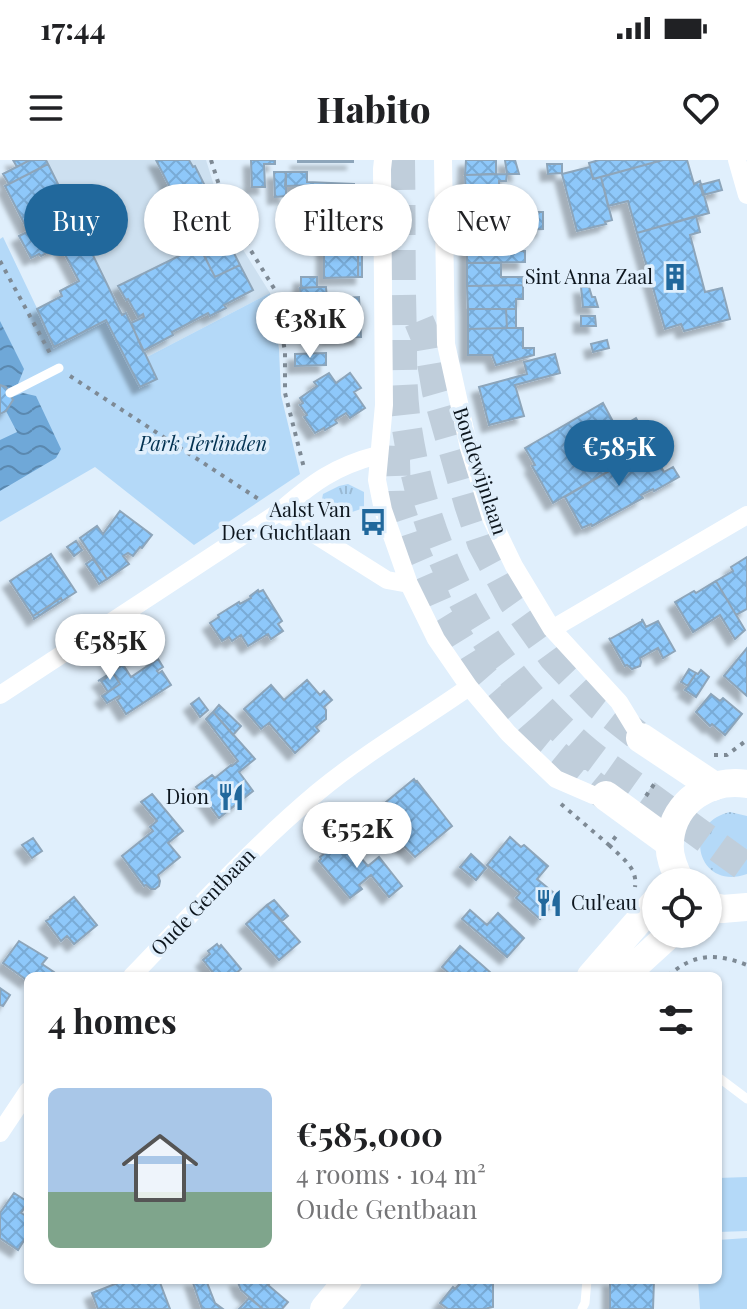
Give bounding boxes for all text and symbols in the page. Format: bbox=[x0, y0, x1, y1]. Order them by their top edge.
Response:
text: 17:44 bbox=[40, 8, 106, 48]
text: Habito bbox=[317, 84, 430, 132]
icon: menu bbox=[24, 86, 68, 130]
icon: heart bbox=[679, 86, 723, 130]
chip: Buy bbox=[24, 184, 128, 256]
chip: Rent bbox=[144, 184, 259, 256]
chip: Filters bbox=[275, 184, 412, 256]
chip: New bbox=[428, 184, 539, 256]
place label: Sint Anna Zaal bbox=[525, 262, 653, 289]
building icon: Sint Anna Zaal bbox=[660, 262, 690, 292]
pin: €381K bbox=[254, 292, 366, 360]
text: €381K bbox=[274, 300, 346, 335]
street label: Boudewijnlaan bbox=[448, 403, 515, 538]
pin: €585K bbox=[563, 420, 675, 488]
text: €585K bbox=[582, 428, 656, 463]
park label: Park Terlinden bbox=[138, 429, 267, 456]
place label: Aalst Van Der Guchtlaan bbox=[221, 495, 351, 545]
bus stop icon: Aalst Van Der Guchtlaan bbox=[358, 507, 388, 537]
pin: €585K bbox=[54, 614, 166, 682]
text: €585K bbox=[73, 622, 147, 657]
place label: Dion bbox=[166, 782, 209, 809]
restaurant icon: Dion bbox=[216, 782, 246, 812]
pin: €552K bbox=[301, 802, 413, 870]
text: €552K bbox=[321, 810, 393, 845]
street label: Oude Gentbaan bbox=[144, 841, 260, 961]
map controls bbox=[642, 868, 722, 948]
button: locate bbox=[642, 868, 722, 948]
restaurant icon: Cul'eau bbox=[534, 888, 564, 918]
place label: Cul'eau bbox=[571, 888, 638, 915]
text: 4 homes bbox=[48, 997, 177, 1043]
icon: filters bbox=[654, 998, 698, 1042]
text: €585,000 bbox=[296, 1110, 443, 1156]
icon: home bbox=[112, 1120, 208, 1216]
text: 4 rooms · 104 m² bbox=[296, 1156, 486, 1191]
text: Oude Gentbaan bbox=[296, 1191, 477, 1226]

